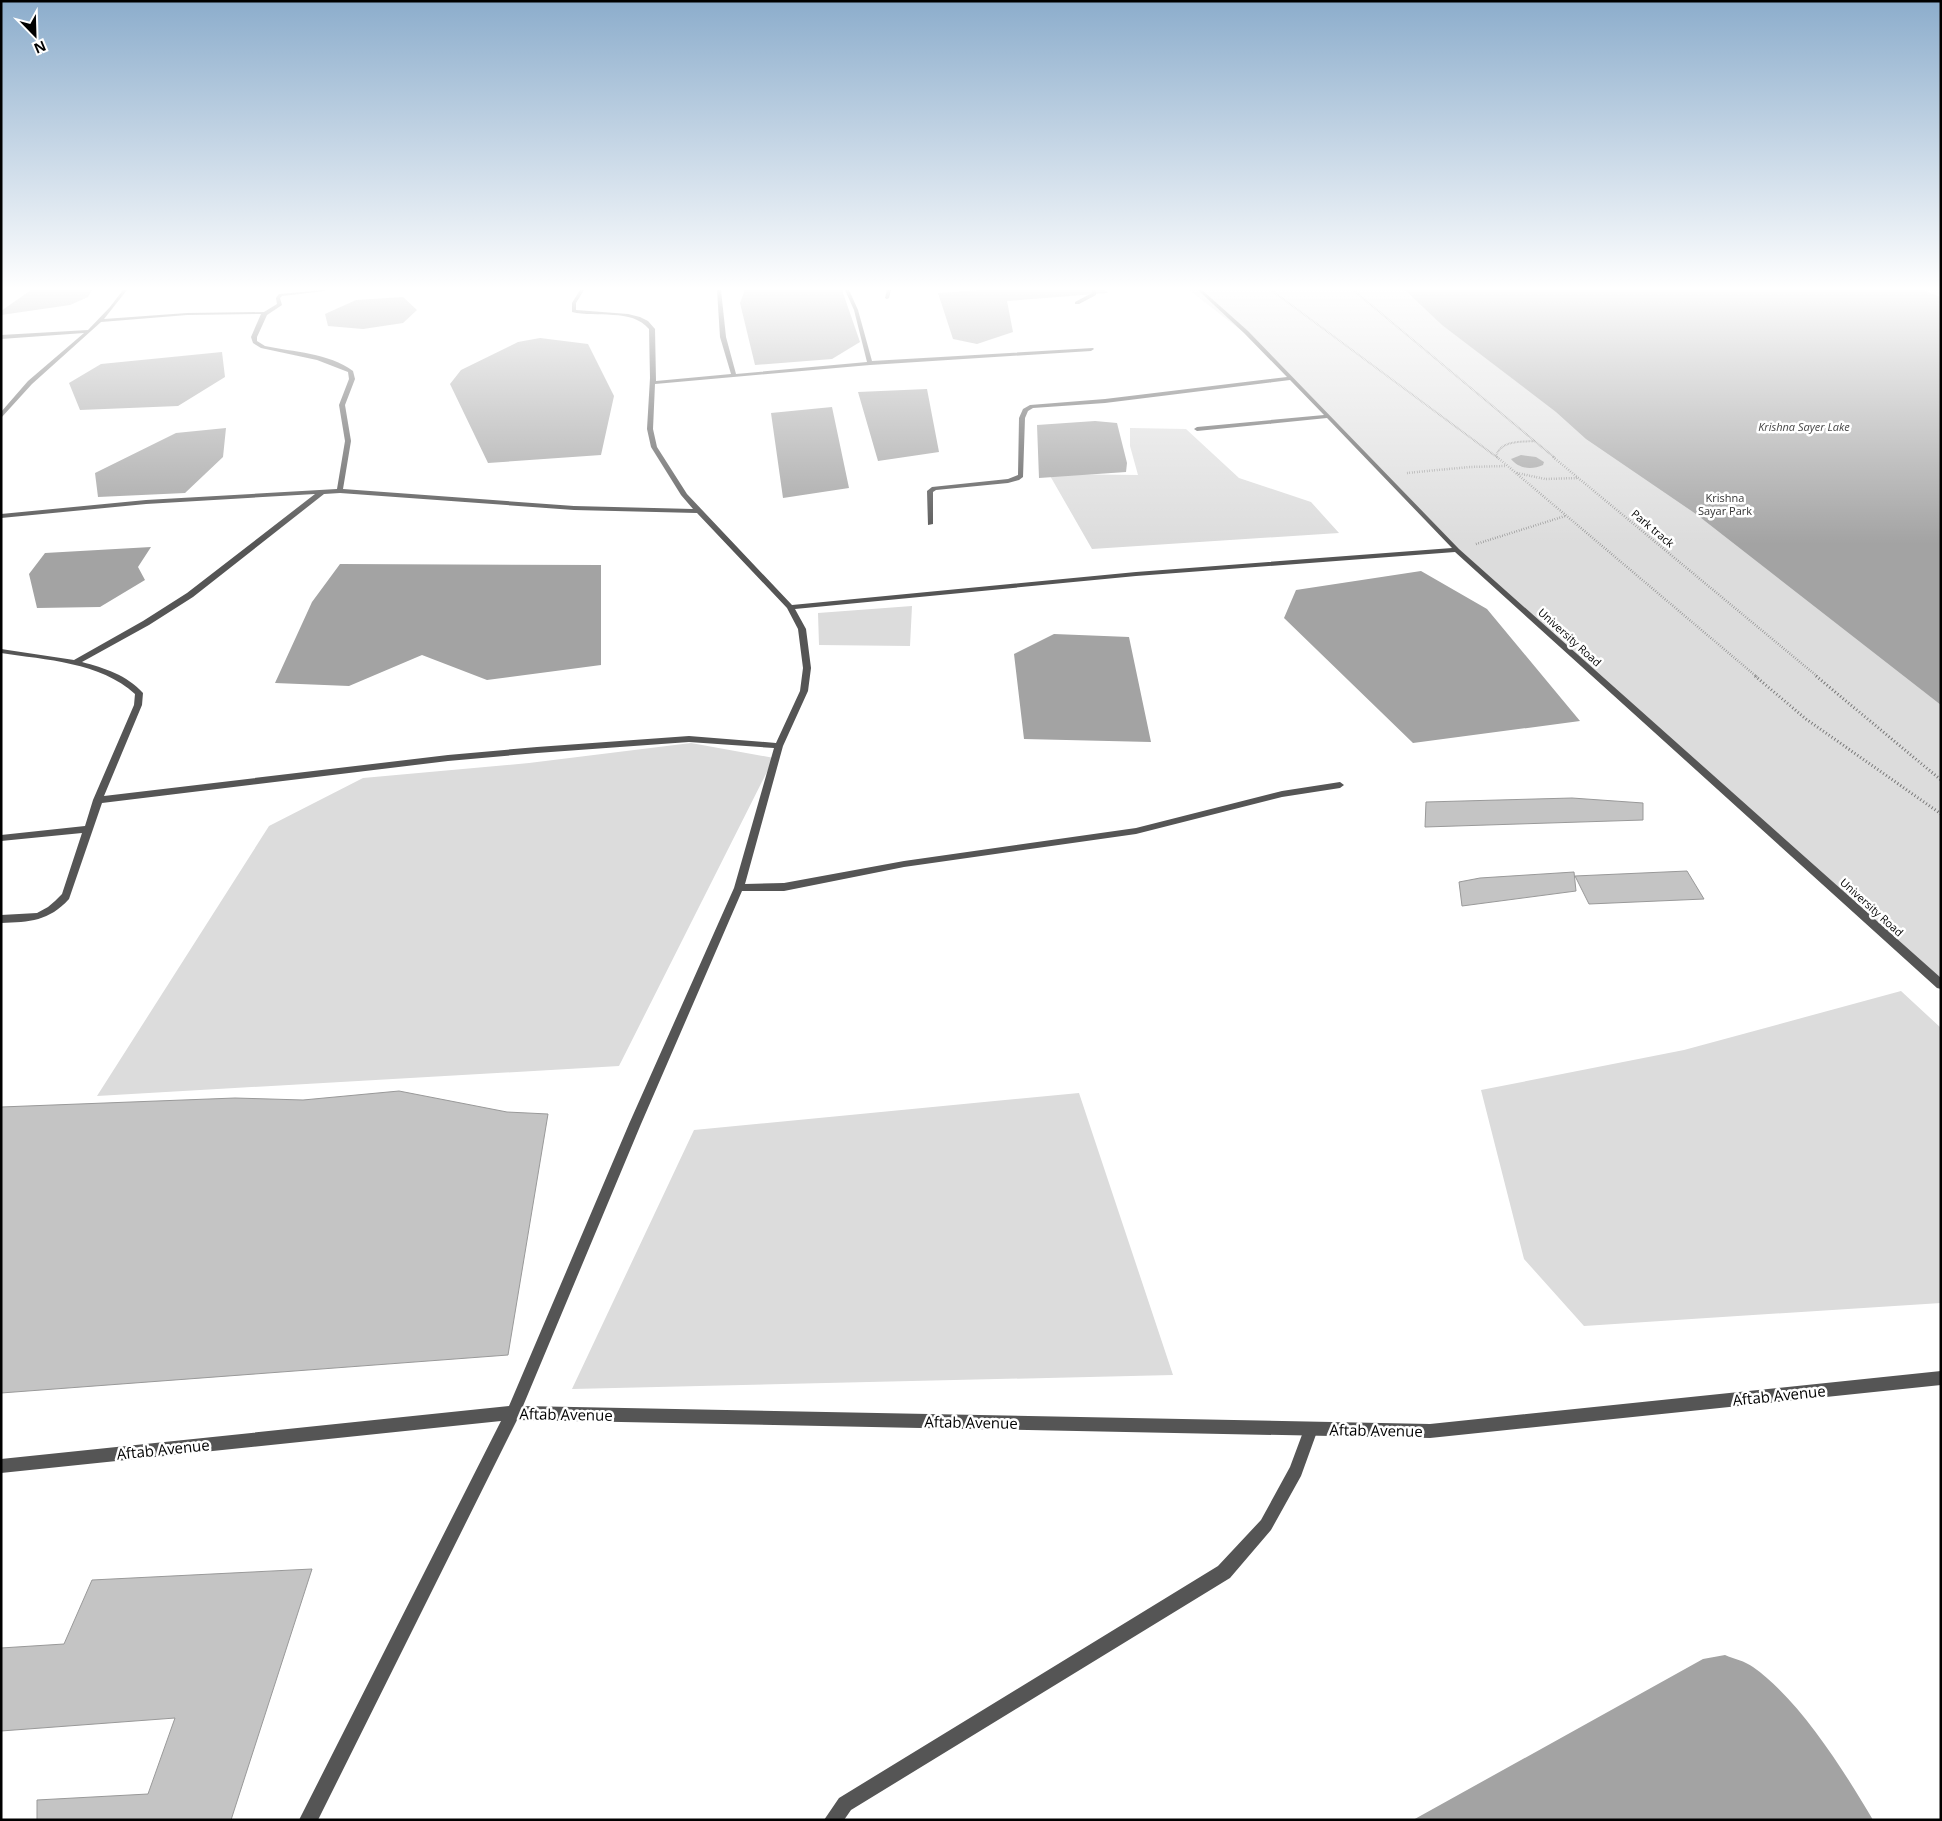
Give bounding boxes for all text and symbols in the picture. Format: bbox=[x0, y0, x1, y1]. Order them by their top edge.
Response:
north arrow bbox=[10, 10, 60, 60]
text: N bbox=[31, 36, 49, 58]
water label: Krishna Sayer Lake bbox=[1758, 419, 1850, 434]
park label: Krishna Sayar Park bbox=[1698, 490, 1752, 518]
street label: Park track bbox=[1628, 506, 1678, 550]
street label: University Road bbox=[1535, 605, 1605, 669]
street label: University Road bbox=[1837, 875, 1907, 939]
street label: Aftab Avenue bbox=[1731, 1380, 1827, 1410]
street label: Aftab Avenue bbox=[519, 1403, 613, 1425]
street label: Aftab Avenue bbox=[924, 1411, 1018, 1433]
street label: Aftab Avenue bbox=[1329, 1419, 1423, 1441]
street label: Aftab Avenue bbox=[115, 1434, 211, 1464]

